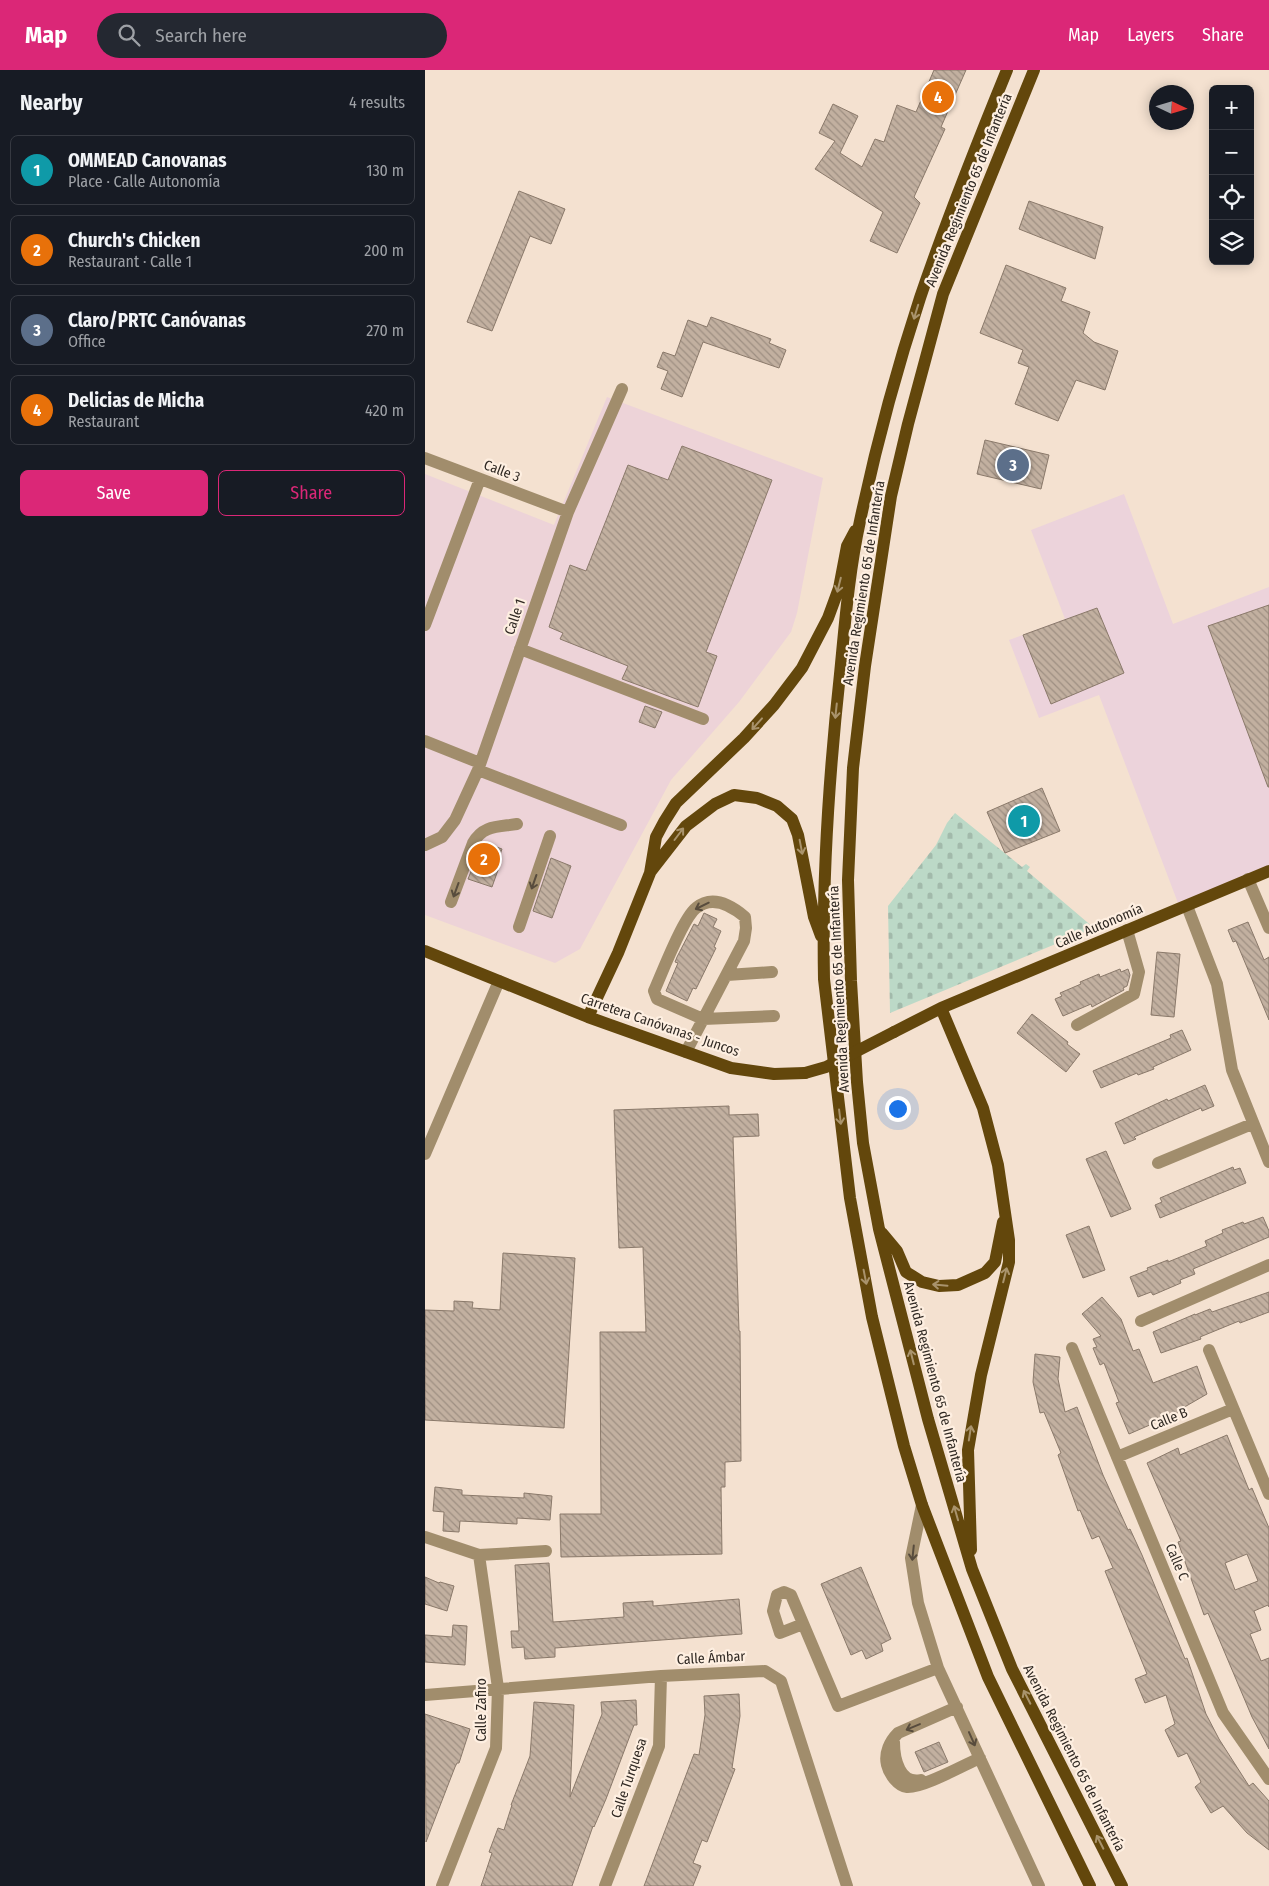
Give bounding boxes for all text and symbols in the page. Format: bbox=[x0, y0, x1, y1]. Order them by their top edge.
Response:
search box bbox=[97, 13, 447, 58]
text: Map bbox=[25, 21, 67, 49]
icon: search bbox=[115, 21, 143, 49]
text: Search here bbox=[155, 24, 247, 47]
text: Map bbox=[1068, 24, 1099, 46]
text: Layers bbox=[1127, 24, 1174, 46]
text: Share bbox=[1202, 24, 1244, 46]
pin: 4 bbox=[922, 78, 954, 116]
north arrow bbox=[1149, 85, 1194, 130]
map controls bbox=[1209, 85, 1254, 265]
button: + bbox=[1209, 85, 1254, 130]
text: Nearby bbox=[20, 90, 82, 116]
street label: Avenida Regimiento 65 de Infantería bbox=[922, 91, 1016, 289]
text: 4 results bbox=[349, 93, 405, 112]
button: − bbox=[1209, 130, 1254, 175]
text: OMMEAD Canovanas bbox=[68, 149, 227, 172]
text: 1 bbox=[34, 161, 40, 180]
text: 130 m bbox=[366, 161, 404, 180]
text: Place · Calle Autonomía bbox=[68, 172, 220, 191]
button: locate bbox=[1209, 175, 1254, 220]
button: layers bbox=[1209, 220, 1254, 265]
text: Church's Chicken bbox=[68, 229, 200, 252]
text: 2 bbox=[33, 241, 41, 260]
text: 200 m bbox=[364, 241, 404, 260]
text: Restaurant · Calle 1 bbox=[68, 252, 192, 271]
one-way arrow bbox=[910, 304, 920, 320]
text: Claro/PRTC Canóvanas bbox=[68, 309, 246, 332]
text: 3 bbox=[33, 321, 41, 340]
text: 270 m bbox=[366, 321, 404, 340]
text: Office bbox=[68, 332, 106, 351]
text: Delicias de Micha bbox=[68, 389, 204, 412]
text: 4 bbox=[33, 401, 41, 420]
text: 420 m bbox=[365, 401, 404, 420]
text: Restaurant bbox=[68, 412, 139, 431]
pin: 3 bbox=[997, 446, 1029, 484]
street label: Calle 3 bbox=[481, 456, 523, 486]
button: Save bbox=[20, 470, 208, 516]
button: Share bbox=[218, 470, 405, 516]
street label: Avenida Regimiento 65 de Infantería bbox=[839, 479, 889, 687]
one-way arrow bbox=[834, 577, 843, 593]
street label: Calle 1 bbox=[501, 597, 529, 637]
one-way arrow bbox=[831, 702, 841, 718]
one-way arrow bbox=[751, 717, 763, 730]
pin: 1 bbox=[1008, 802, 1040, 840]
one-way arrow bbox=[674, 828, 685, 841]
one-way arrow bbox=[796, 839, 806, 855]
pin: 2 bbox=[468, 840, 500, 878]
one-way arrow bbox=[529, 874, 539, 890]
one-way arrow bbox=[451, 882, 460, 897]
street label: Avenida Regimiento 65 de Infantería bbox=[825, 885, 853, 1093]
street label: Calle Autonomía bbox=[1053, 900, 1145, 952]
one-way arrow bbox=[695, 902, 710, 912]
street label: Carretera Canóvanas - Juncos bbox=[578, 990, 742, 1060]
your location bbox=[885, 1096, 911, 1122]
one-way arrow bbox=[836, 1109, 846, 1125]
one-way arrow bbox=[1001, 1267, 1011, 1283]
one-way arrow bbox=[861, 1269, 870, 1285]
street label: Avenida Regimiento 65 de Infantería bbox=[900, 1280, 970, 1484]
one-way arrow bbox=[932, 1280, 948, 1290]
one-way arrow bbox=[907, 1349, 916, 1365]
street label: Calle B bbox=[1148, 1404, 1191, 1434]
one-way arrow bbox=[966, 1426, 976, 1442]
one-way arrow bbox=[950, 1506, 960, 1522]
street label: Calle C bbox=[1162, 1541, 1192, 1583]
one-way arrow bbox=[908, 1545, 917, 1561]
street label: Calle Ámbar bbox=[676, 1647, 746, 1668]
street label: Avenida Regimiento 65 de Infantería bbox=[1019, 1662, 1129, 1854]
street label: Calle Zafiro bbox=[473, 1678, 490, 1742]
one-way arrow bbox=[1022, 1690, 1031, 1705]
one-way arrow bbox=[906, 1723, 921, 1733]
one-way arrow bbox=[967, 1731, 977, 1746]
street label: Calle Turquesa bbox=[607, 1736, 651, 1820]
one-way arrow bbox=[1095, 1835, 1105, 1850]

